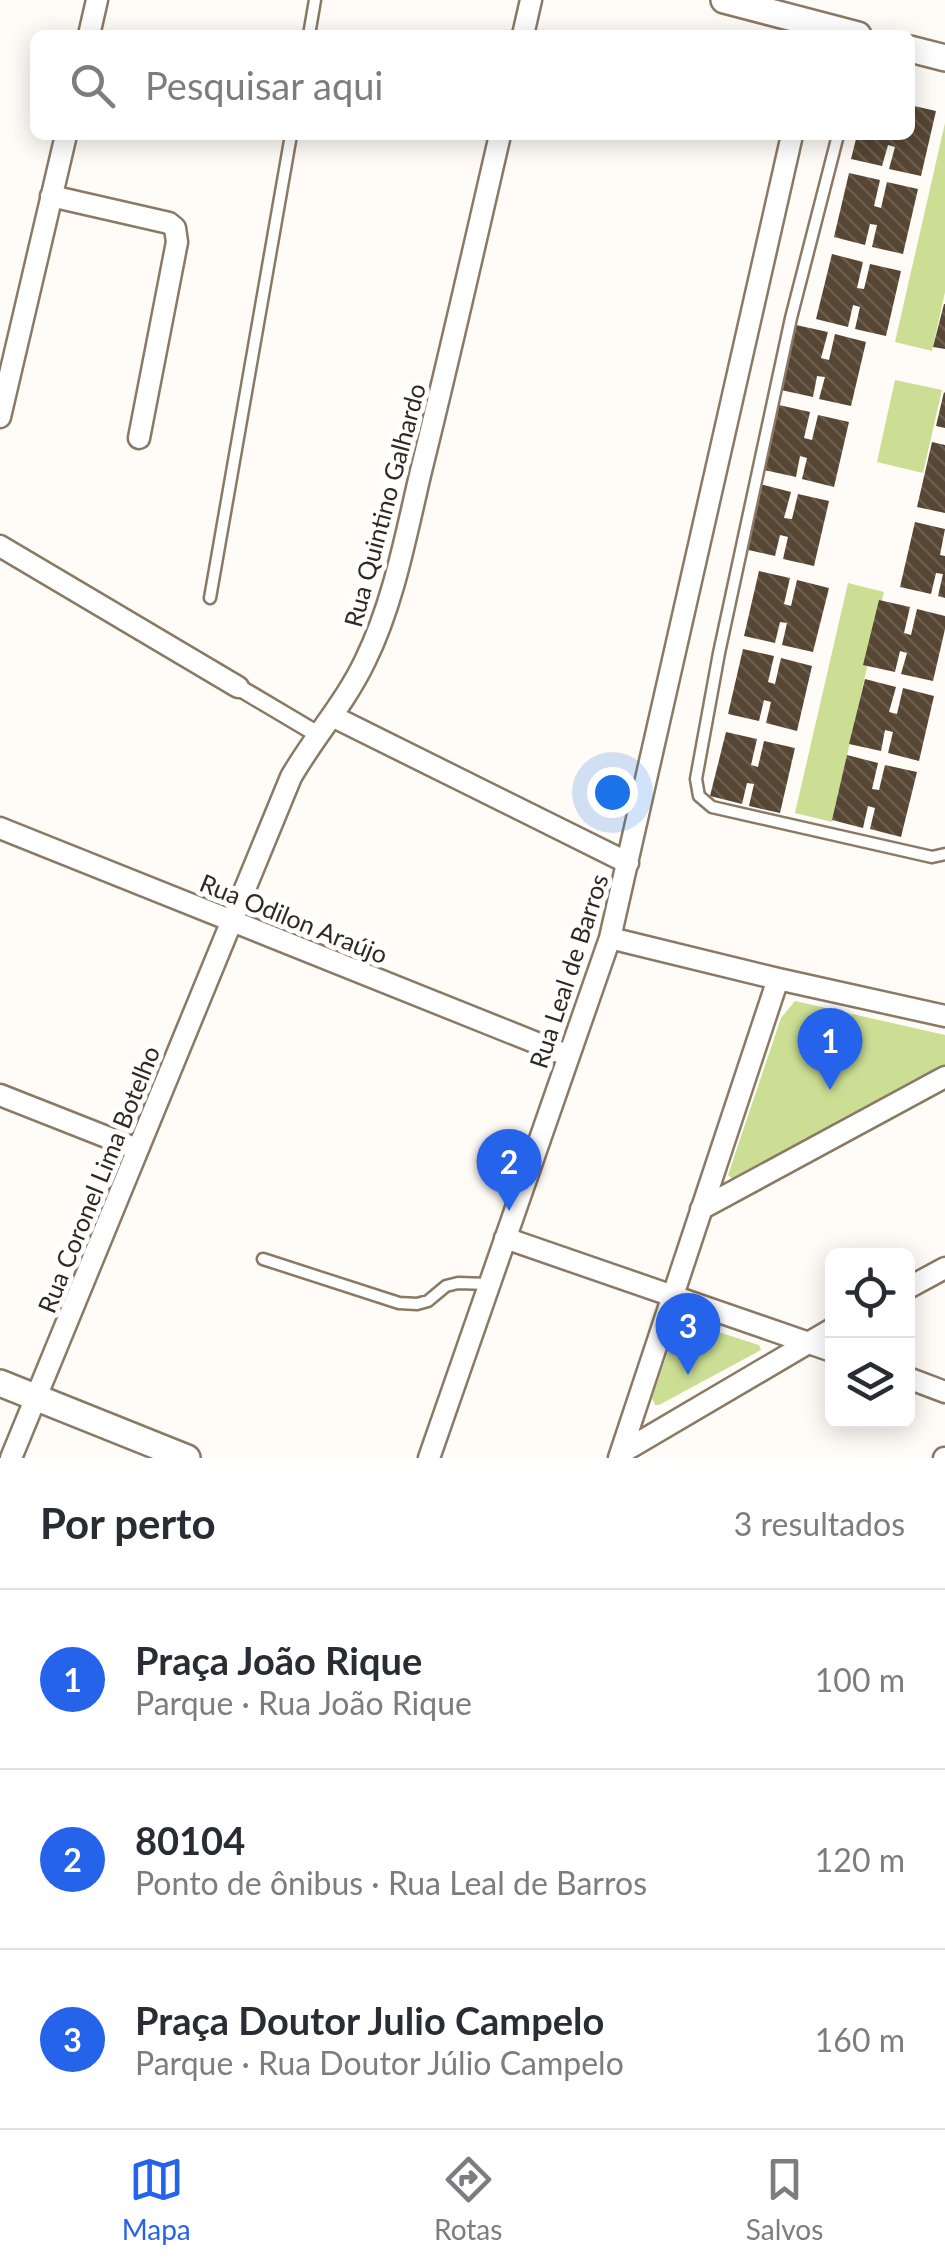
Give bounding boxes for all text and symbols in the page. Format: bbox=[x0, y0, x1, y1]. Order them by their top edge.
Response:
search box bbox=[30, 30, 915, 140]
icon: search bbox=[65, 58, 120, 113]
text: Pesquisar aqui bbox=[145, 62, 384, 108]
street label: Rua Quintino Galhardo bbox=[337, 380, 431, 630]
your location bbox=[587, 767, 638, 818]
street label: Rua Odilon Araújo bbox=[196, 867, 392, 969]
street label: Rua Leal de Barros bbox=[522, 870, 614, 1072]
pin: 1 bbox=[798, 1008, 862, 1090]
street label: Rua Coronel Lima Botelho bbox=[31, 1041, 165, 1317]
pin: 2 bbox=[476, 1128, 542, 1211]
map controls bbox=[825, 1248, 915, 1428]
button: locate bbox=[825, 1248, 915, 1338]
pin: 3 bbox=[656, 1292, 720, 1375]
button: layers bbox=[825, 1338, 915, 1428]
text: Por perto bbox=[40, 1498, 216, 1548]
text: 3 resultados bbox=[734, 1504, 905, 1543]
text: Praça João Rique bbox=[135, 1637, 422, 1683]
text: 1 bbox=[63, 1660, 82, 1699]
text: 100 m bbox=[815, 1660, 905, 1699]
text: Parque · Rua João Rique bbox=[135, 1683, 472, 1722]
text: 80104 bbox=[135, 1817, 245, 1863]
text: 2 bbox=[63, 1840, 82, 1879]
text: 120 m bbox=[815, 1840, 905, 1879]
text: Ponto de ônibus · Rua Leal de Barros bbox=[135, 1863, 647, 1902]
text: Praça Doutor Julio Campelo bbox=[135, 1997, 604, 2043]
text: 3 bbox=[63, 2020, 82, 2059]
text: 160 m bbox=[815, 2020, 905, 2059]
text: Parque · Rua Doutor Júlio Campelo bbox=[135, 2043, 624, 2082]
tab: Mapa bbox=[122, 2152, 191, 2246]
tab: Rotas bbox=[434, 2152, 502, 2246]
tab: Salvos bbox=[746, 2152, 823, 2246]

